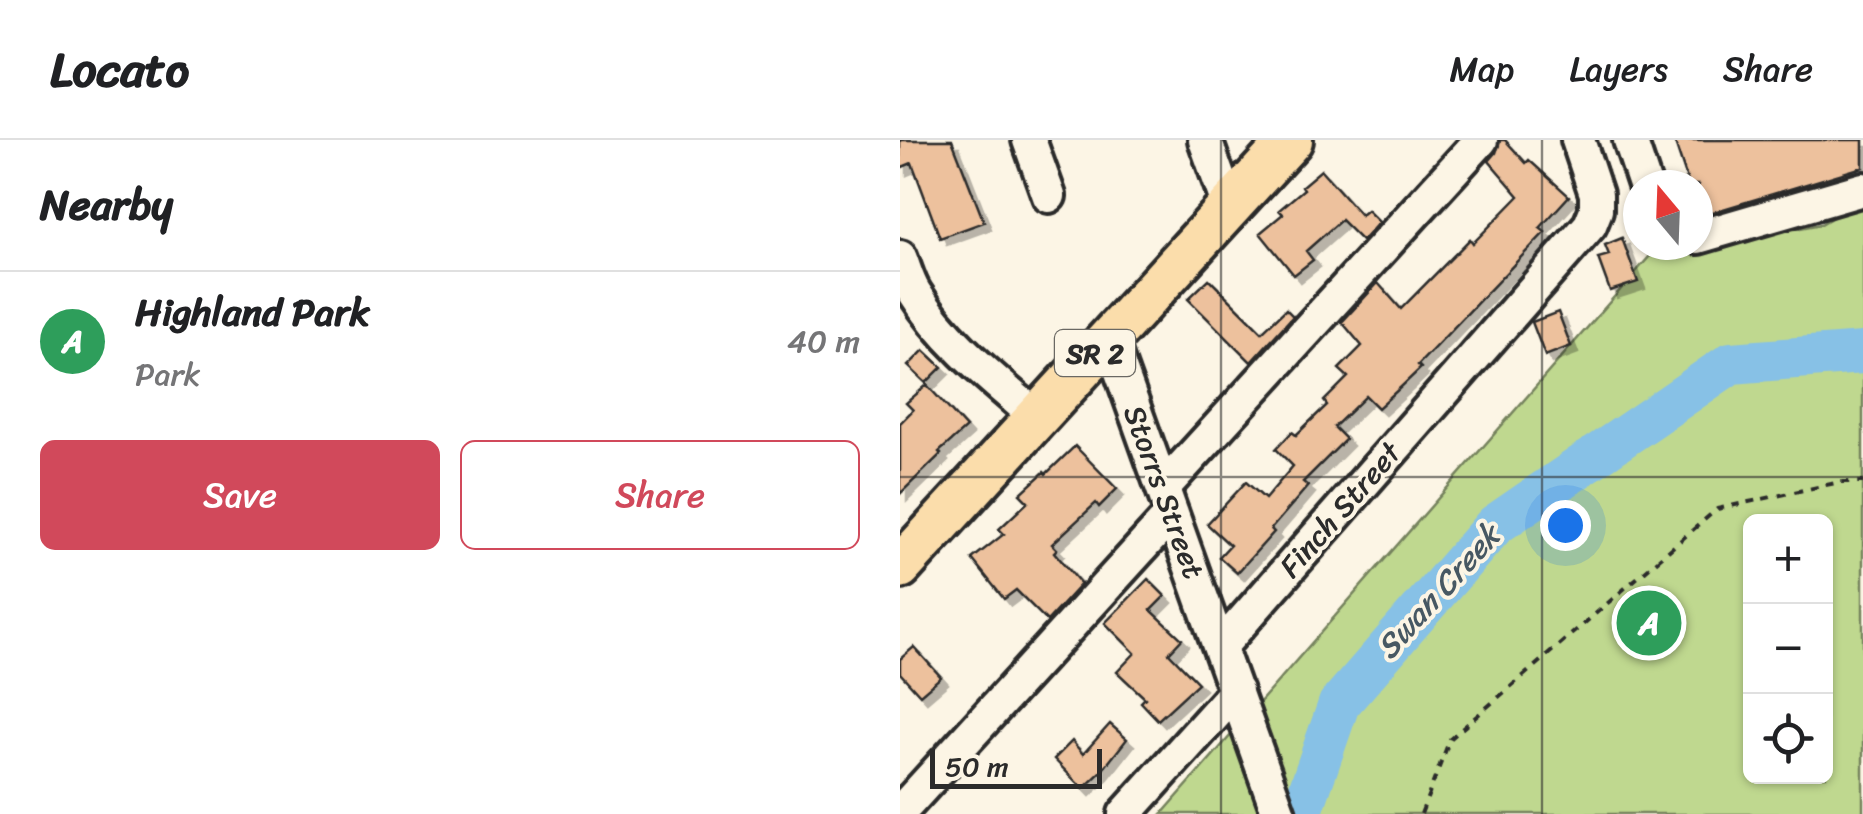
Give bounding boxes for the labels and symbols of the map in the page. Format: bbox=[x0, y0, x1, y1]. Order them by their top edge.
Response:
north arrow bbox=[1623, 170, 1713, 260]
road number: SR 2 bbox=[1055, 330, 1135, 376]
street label: Storrs Street bbox=[1108, 397, 1220, 587]
street label: Finch Street bbox=[1265, 428, 1416, 591]
your location bbox=[1540, 500, 1591, 551]
water label: Swan Creek bbox=[1361, 508, 1517, 673]
pin: A bbox=[1616, 586, 1682, 660]
scale bar bbox=[930, 744, 1102, 788]

